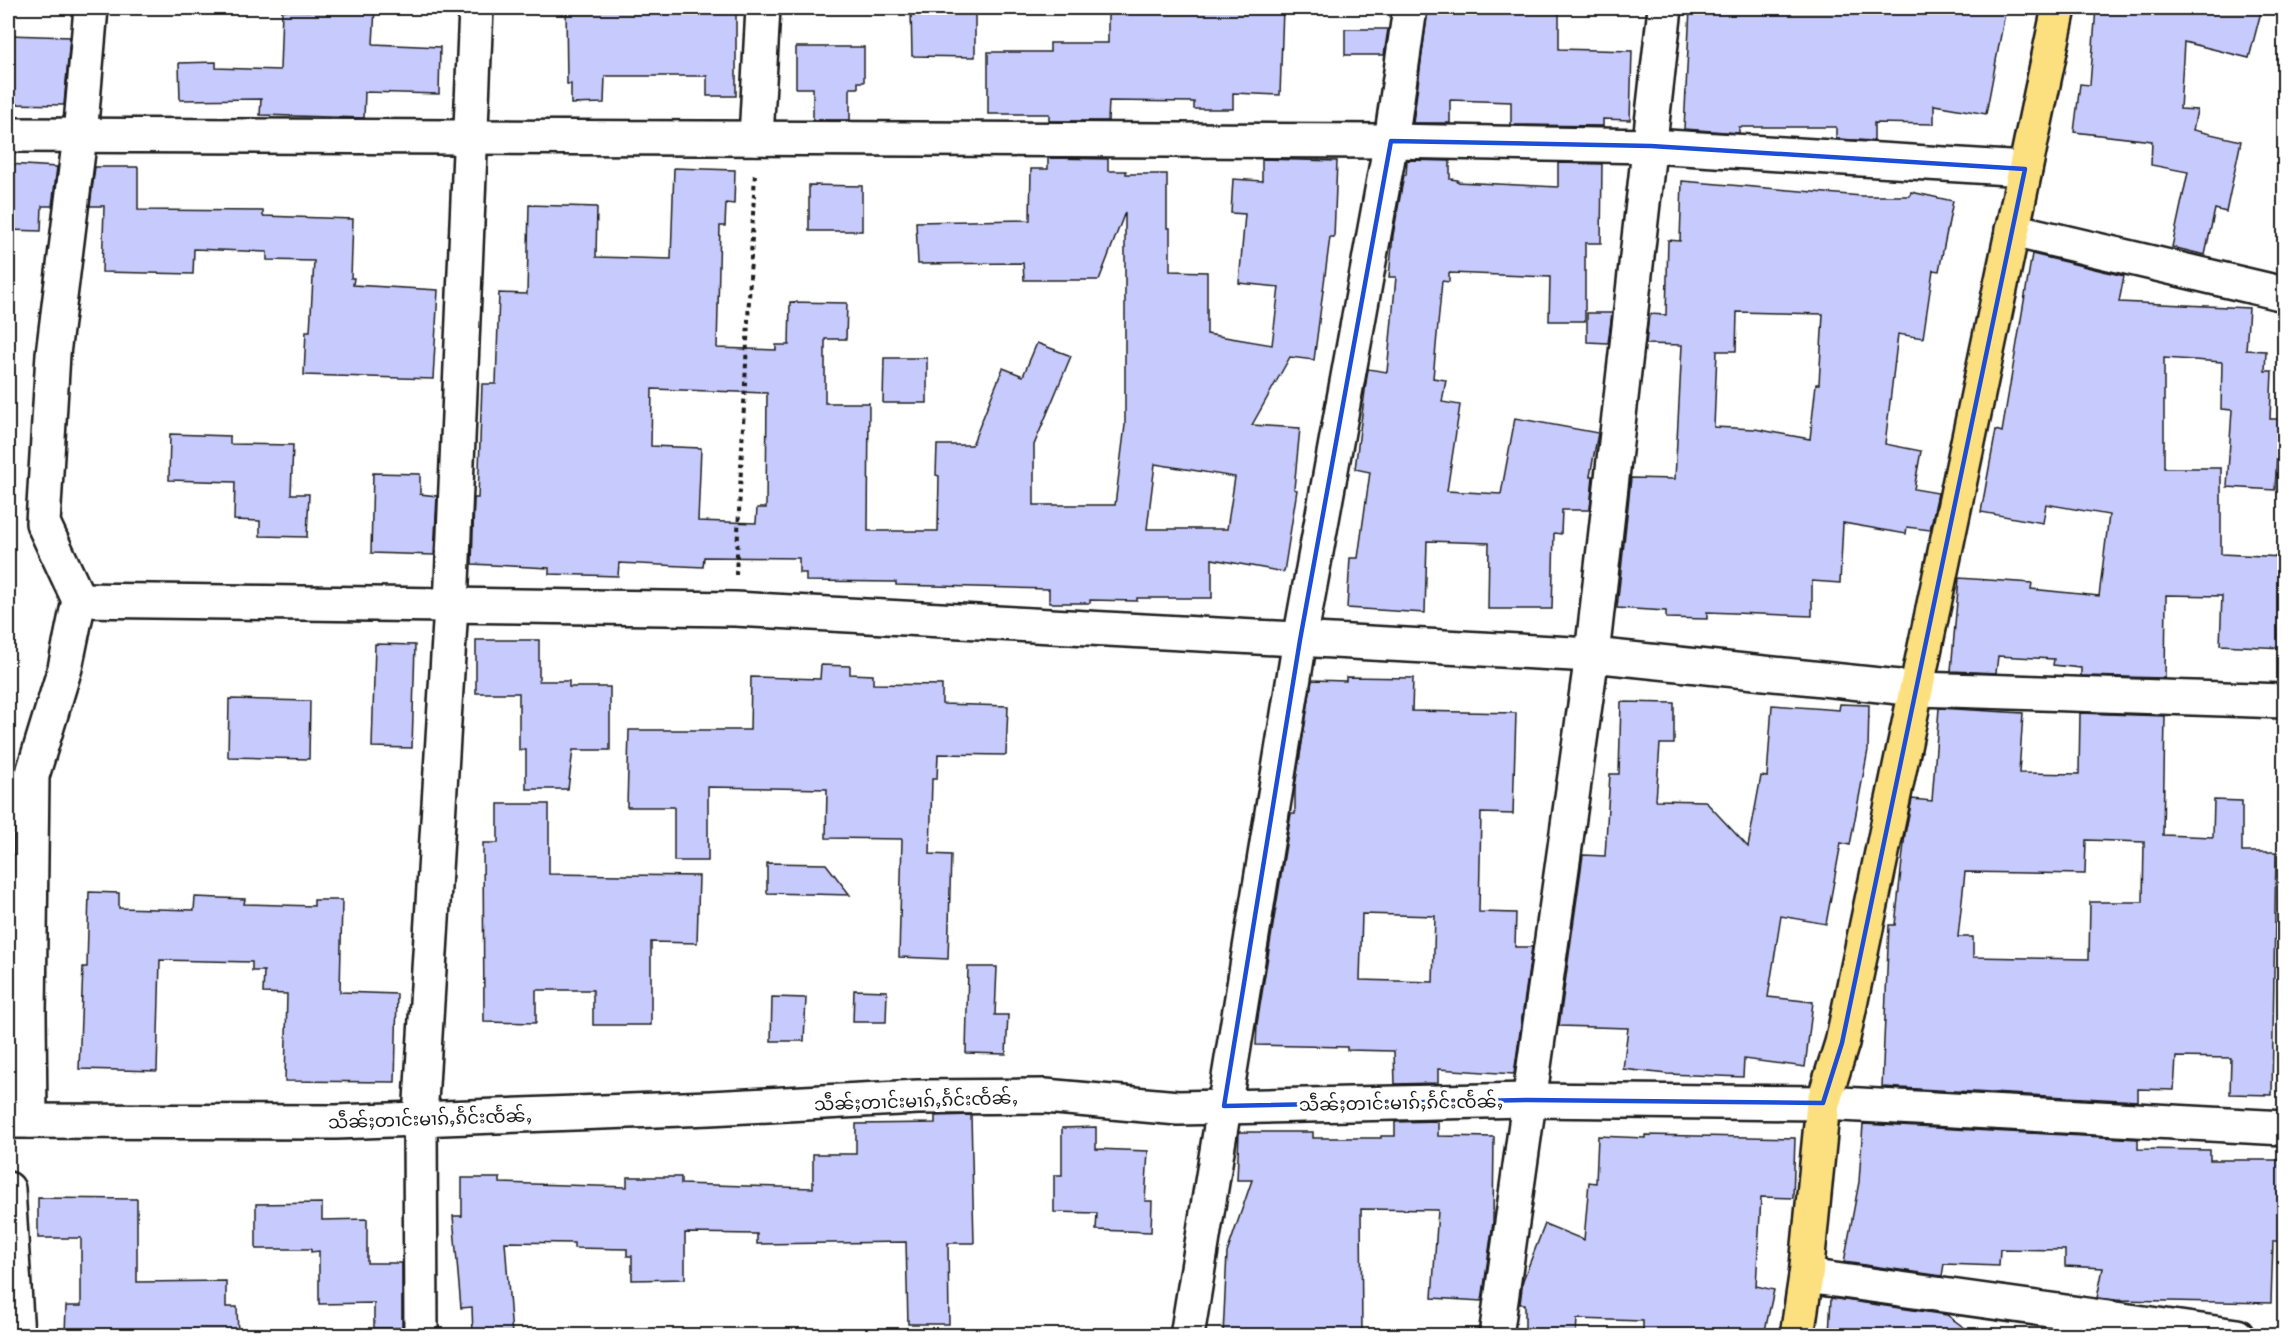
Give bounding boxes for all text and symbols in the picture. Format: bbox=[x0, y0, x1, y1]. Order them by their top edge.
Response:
street label: သဵၼ်ႈတၢင်းမၢၵ်ႇၵႅင်းၸႅၼ်ႇ bbox=[813, 1083, 1018, 1116]
street label: သဵၼ်ႈတၢင်းမၢၵ်ႇၵႅင်းၸႅၼ်ႇ bbox=[1299, 1087, 1503, 1116]
street label: သဵၼ်ႈတၢင်းမၢၵ်ႇၵႅင်းၸႅၼ်ႇ bbox=[327, 1101, 532, 1134]

